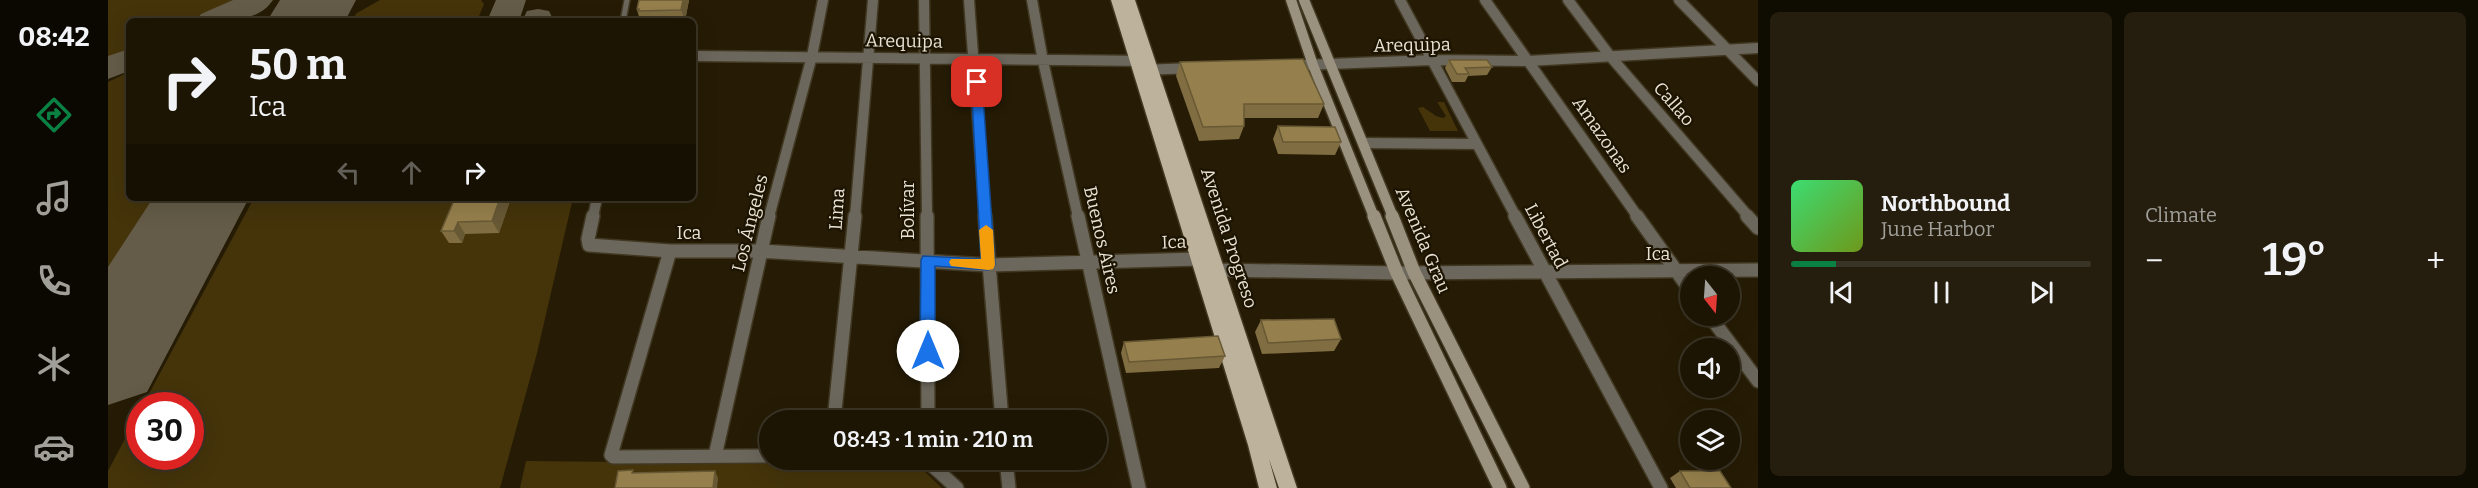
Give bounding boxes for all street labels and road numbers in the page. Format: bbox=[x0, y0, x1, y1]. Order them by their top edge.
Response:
street label: Arequipa bbox=[865, 29, 943, 53]
street label: Arequipa bbox=[1373, 33, 1451, 57]
street label: Callao bbox=[1649, 77, 1699, 131]
street label: Amazonas bbox=[1568, 93, 1636, 177]
street label: Avenida Progreso bbox=[1196, 165, 1262, 311]
street label: Los Ángeles bbox=[727, 172, 773, 274]
street label: Bolívar bbox=[897, 181, 919, 239]
street label: Buenos Aires bbox=[1079, 184, 1125, 296]
street label: Avenida Grau bbox=[1391, 184, 1455, 296]
street label: Lima bbox=[825, 187, 849, 231]
street label: Libertad bbox=[1520, 200, 1572, 272]
street label: Ica bbox=[677, 222, 702, 244]
street label: Ica bbox=[1161, 231, 1187, 253]
street label: Ica bbox=[1646, 243, 1671, 265]

